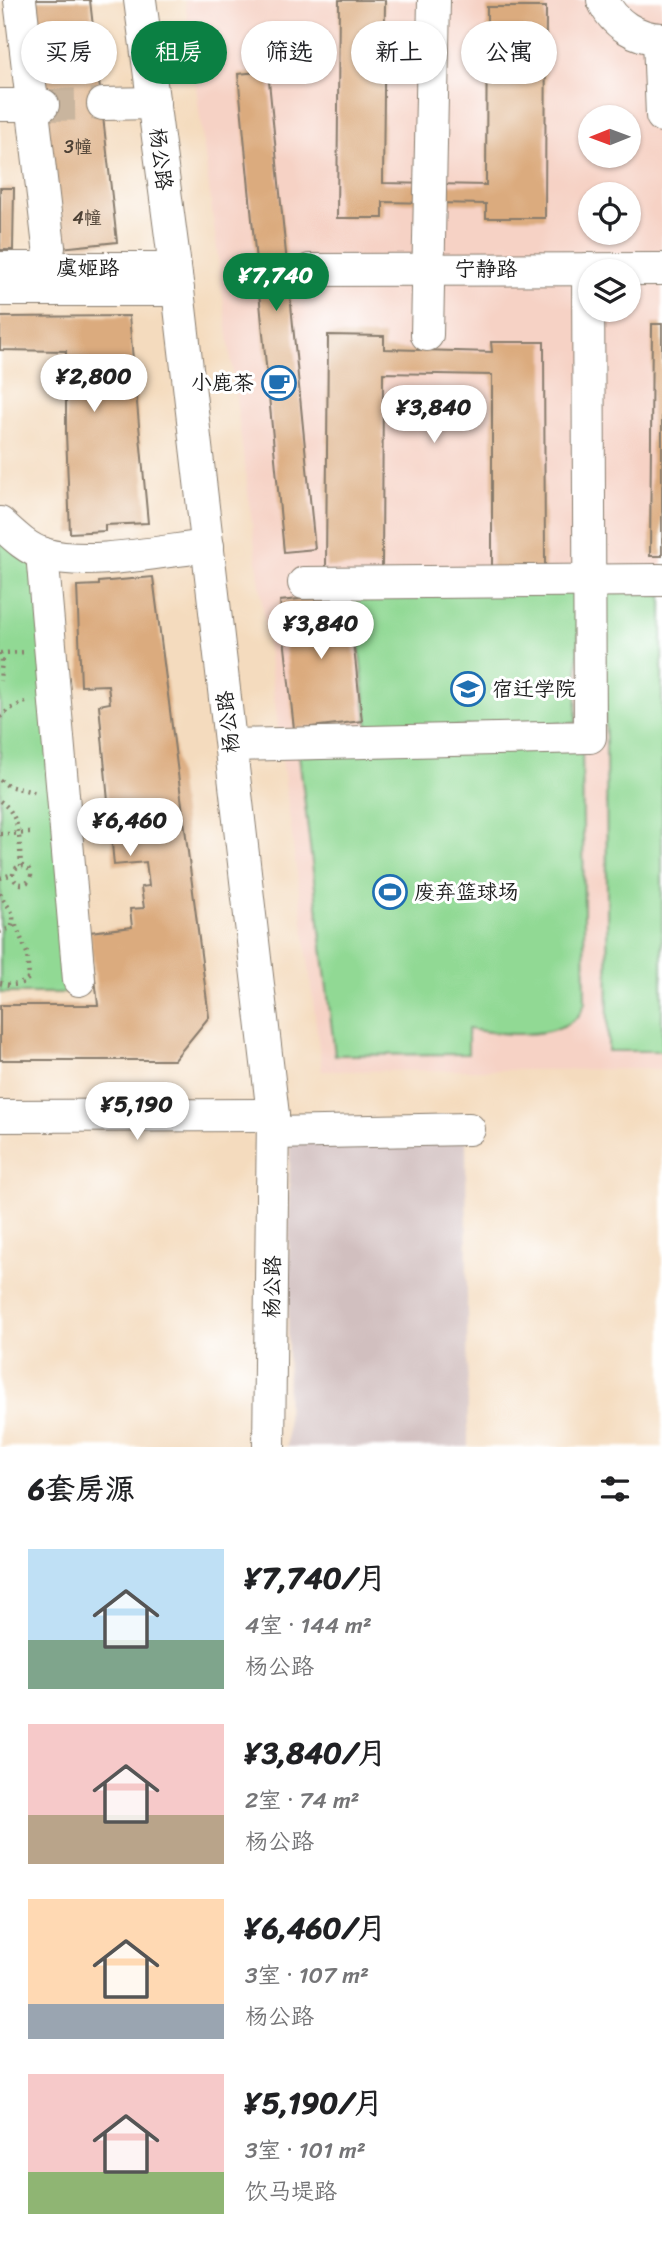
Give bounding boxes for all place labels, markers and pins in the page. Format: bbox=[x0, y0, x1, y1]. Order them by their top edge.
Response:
pin: ¥7,740 bbox=[219, 254, 333, 313]
pin: ¥2,800 bbox=[37, 354, 151, 414]
place label: 小鹿茶 bbox=[191, 364, 254, 402]
cafe icon: 小鹿茶 bbox=[260, 364, 298, 402]
pin: ¥3,840 bbox=[377, 386, 491, 445]
pin: ¥3,840 bbox=[264, 602, 378, 661]
school or university icon: 宿迁学院 bbox=[449, 670, 487, 708]
place label: 宿迁学院 bbox=[492, 670, 576, 708]
pin: ¥6,460 bbox=[73, 798, 187, 858]
sports icon: 废弃篮球场 bbox=[371, 873, 409, 911]
place label: 废弃篮球场 bbox=[414, 873, 519, 911]
pin: ¥5,190 bbox=[80, 1082, 194, 1142]

